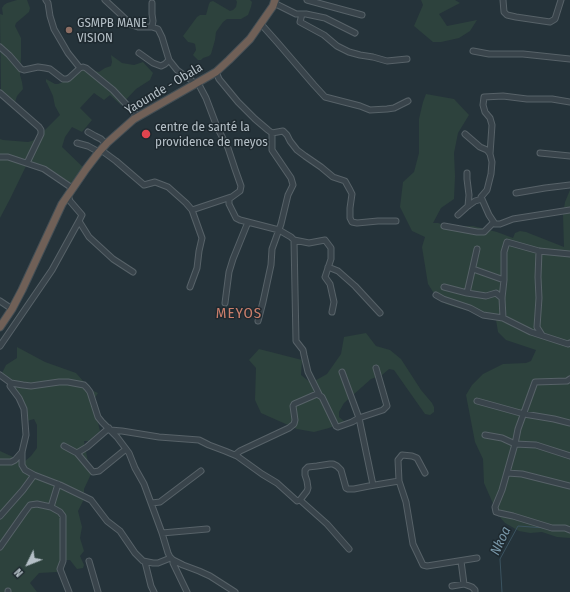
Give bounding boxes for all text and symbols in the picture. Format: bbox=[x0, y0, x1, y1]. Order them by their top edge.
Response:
place label: GSMPB MANE VISION bbox=[77, 15, 147, 46]
marker: GSMPB MANE VISION bbox=[64, 25, 74, 35]
street label: Yaounde - Obala bbox=[122, 60, 206, 118]
place label: centre de santé la providence de meyos bbox=[155, 119, 268, 150]
marker: centre de santé la providence de meyos bbox=[140, 128, 152, 140]
district label: MEYOS bbox=[216, 305, 262, 323]
water label: Nkoa bbox=[487, 524, 515, 558]
north arrow bbox=[8, 544, 48, 584]
text: N bbox=[12, 566, 26, 579]

